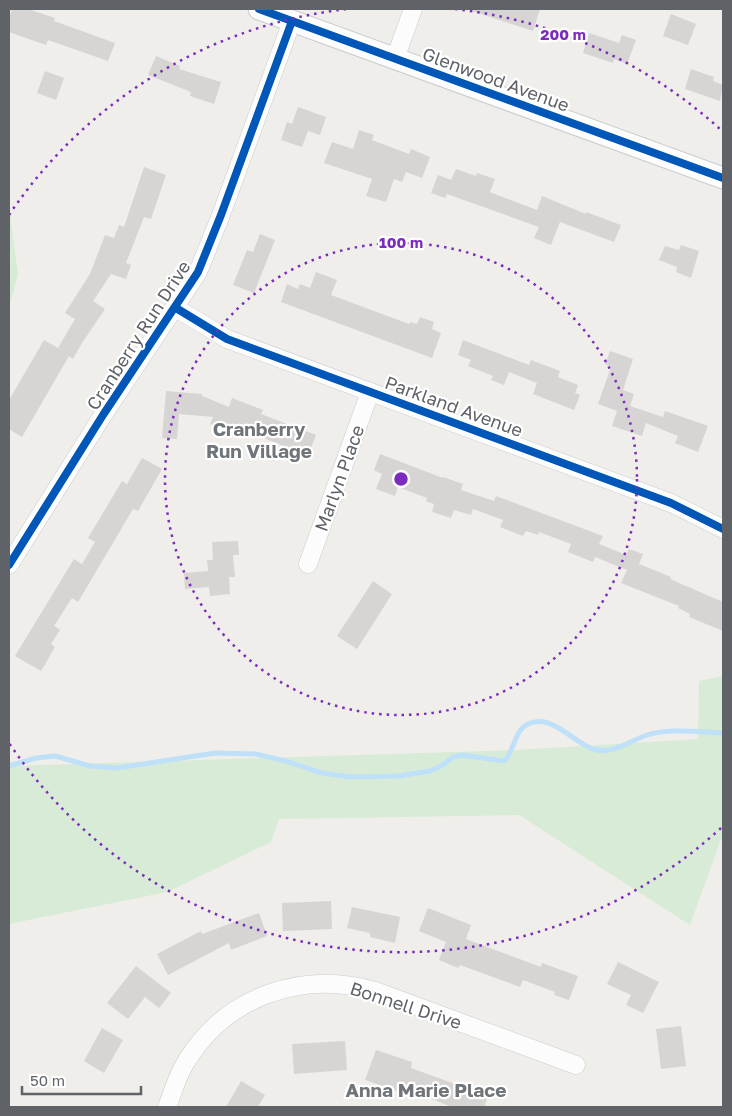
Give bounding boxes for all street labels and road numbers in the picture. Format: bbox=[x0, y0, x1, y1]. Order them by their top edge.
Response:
street label: Glenwood Avenue bbox=[420, 42, 572, 116]
street label: Cranberry Run Drive bbox=[81, 256, 195, 414]
street label: Parkland Avenue bbox=[382, 371, 526, 441]
street label: Marlyn Place bbox=[310, 422, 368, 534]
street label: Bonnell Drive bbox=[347, 977, 465, 1033]

